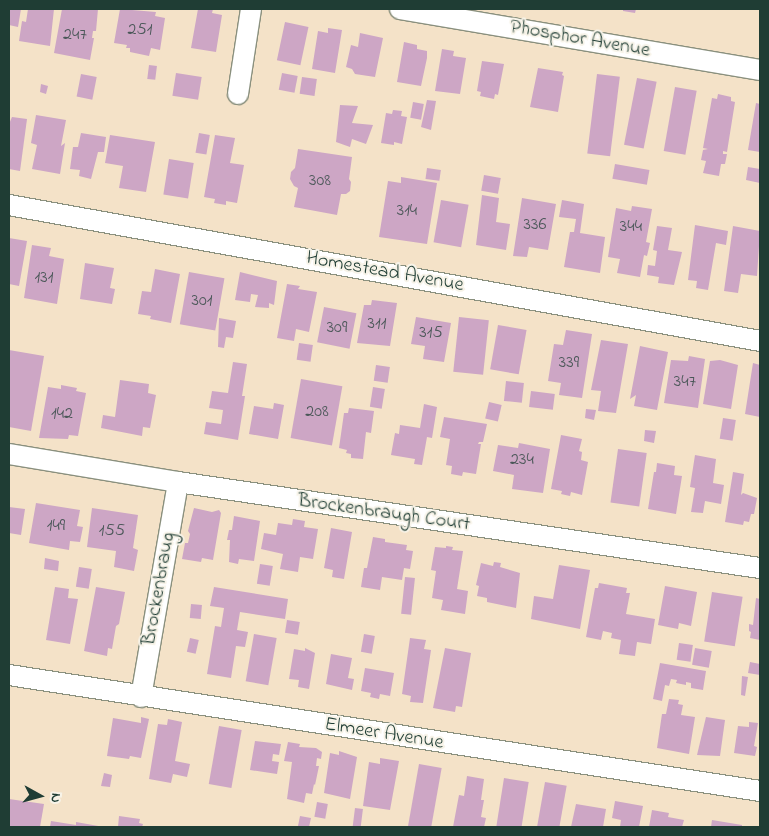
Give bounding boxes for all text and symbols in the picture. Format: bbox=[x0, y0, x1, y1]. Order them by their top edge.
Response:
street label: Phosphor Avenue bbox=[508, 15, 652, 63]
house number: 251 bbox=[128, 19, 152, 41]
house number: 247 bbox=[63, 24, 87, 46]
house number: 308 bbox=[309, 170, 331, 192]
house number: 314 bbox=[397, 200, 417, 222]
house number: 336 bbox=[524, 214, 546, 236]
house number: 344 bbox=[620, 216, 642, 238]
street label: Homestead Avenue bbox=[305, 246, 465, 298]
house number: 131 bbox=[35, 267, 53, 289]
house number: 301 bbox=[192, 290, 212, 312]
house number: 311 bbox=[368, 313, 386, 335]
house number: 309 bbox=[327, 317, 347, 339]
house number: 315 bbox=[419, 322, 443, 344]
house number: 339 bbox=[559, 352, 579, 374]
house number: 347 bbox=[674, 371, 696, 393]
house number: 208 bbox=[305, 401, 329, 423]
house number: 142 bbox=[51, 403, 73, 425]
house number: 234 bbox=[510, 449, 534, 471]
street label: Brockenbraugh Court bbox=[296, 489, 472, 537]
house number: 149 bbox=[47, 515, 65, 537]
house number: 155 bbox=[99, 520, 125, 542]
street label: Brockenbraug bbox=[137, 531, 181, 647]
street label: Elmeer Avenue bbox=[323, 713, 445, 755]
north arrow bbox=[15, 771, 65, 821]
text: N bbox=[44, 792, 66, 804]

